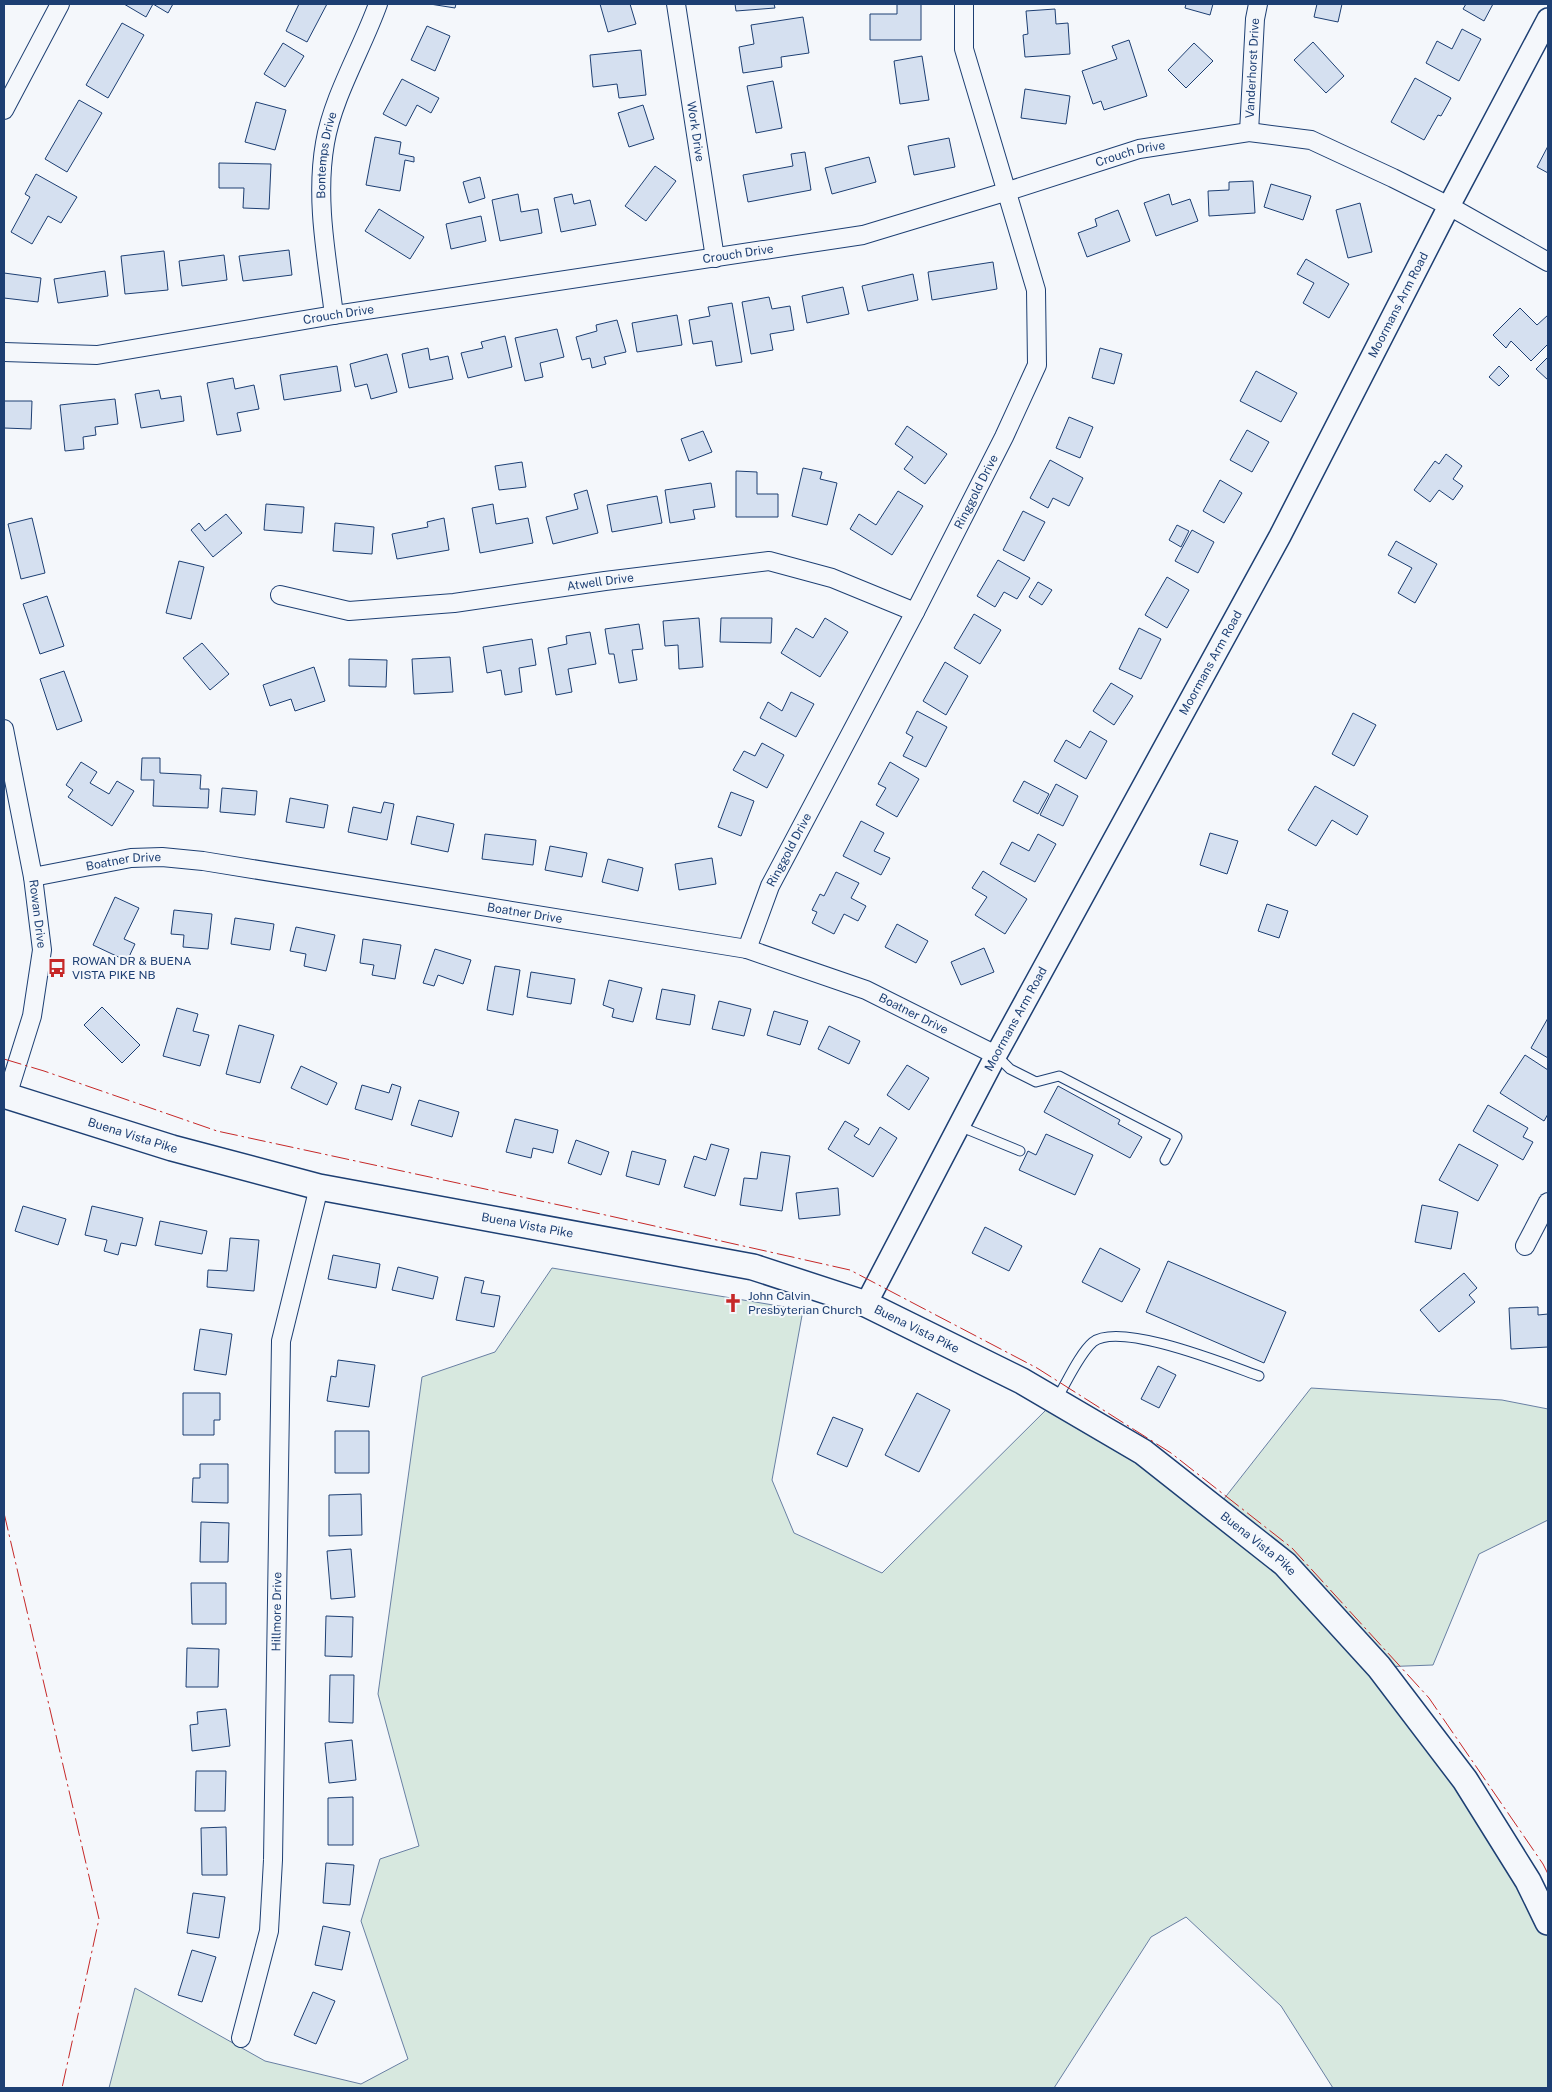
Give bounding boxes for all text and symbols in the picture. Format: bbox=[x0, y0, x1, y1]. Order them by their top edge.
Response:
street label: Vanderhorst Drive bbox=[1243, 17, 1262, 119]
street label: Work Drive bbox=[684, 100, 707, 163]
street label: Bontemps Drive bbox=[314, 110, 340, 199]
street label: Crouch Drive bbox=[1094, 138, 1166, 170]
street label: Crouch Drive bbox=[702, 242, 775, 266]
street label: Moormans Arm Road bbox=[1365, 250, 1431, 360]
street label: Crouch Drive bbox=[302, 302, 375, 327]
street label: Ringgold Drive bbox=[951, 452, 1001, 531]
street label: Atwell Drive bbox=[566, 571, 635, 593]
street label: Moormans Arm Road bbox=[1176, 608, 1245, 717]
street label: Ringgold Drive bbox=[764, 810, 815, 889]
street label: Boatner Drive bbox=[85, 850, 162, 874]
street label: Rowan Drive bbox=[26, 879, 49, 949]
street label: Boatner Drive bbox=[486, 900, 564, 926]
place label: ROWAN DR & BUENA VISTA PIKE NB bbox=[72, 954, 192, 982]
bus stop icon: ROWAN DR & BUENA VISTA PIKE NB bbox=[46, 957, 68, 979]
street label: Moormans Arm Road bbox=[982, 964, 1050, 1074]
street label: Boatner Drive bbox=[876, 990, 951, 1037]
street label: Buena Vista Pike bbox=[86, 1115, 179, 1156]
street label: Buena Vista Pike bbox=[480, 1210, 575, 1241]
place label: John Calvin Presbyterian Church bbox=[748, 1289, 862, 1317]
church icon: John Calvin Presbyterian Church bbox=[722, 1292, 744, 1314]
street label: Buena Vista Pike bbox=[872, 1302, 962, 1356]
street label: Buena Vista Pike bbox=[1218, 1509, 1299, 1578]
street label: Hillmore Drive bbox=[269, 1572, 284, 1652]

